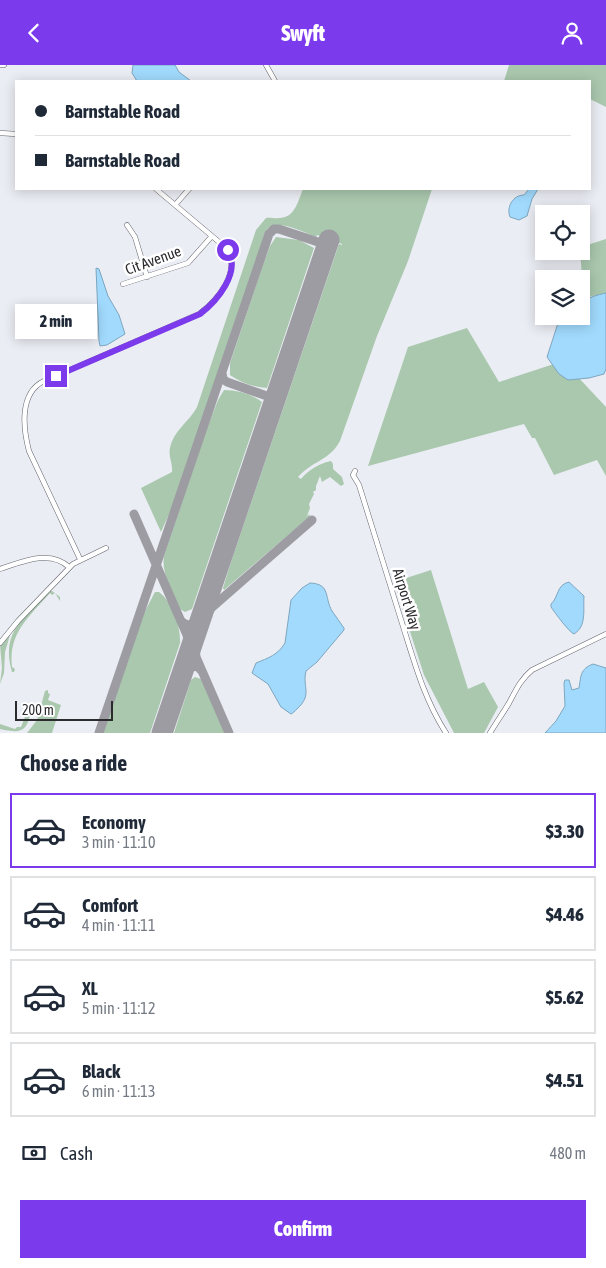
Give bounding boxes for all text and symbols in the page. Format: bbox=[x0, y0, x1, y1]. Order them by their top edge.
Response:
icon: back bbox=[20, 19, 48, 47]
icon: person bbox=[558, 19, 586, 47]
text: Swyft bbox=[281, 20, 325, 46]
text: Barnstable Road bbox=[65, 100, 180, 122]
text: Barnstable Road bbox=[65, 149, 180, 171]
map controls bbox=[535, 205, 590, 325]
button: locate bbox=[535, 205, 590, 260]
route start bbox=[217, 239, 239, 261]
street label: Cit Avenue bbox=[123, 242, 183, 278]
button: layers bbox=[535, 270, 590, 325]
callout: 2 min bbox=[15, 303, 97, 339]
text: 2 min bbox=[40, 312, 72, 330]
route end bbox=[45, 365, 67, 387]
street label: Airport Way bbox=[390, 566, 424, 632]
scale bar bbox=[15, 698, 112, 721]
text: 200 m bbox=[22, 702, 54, 718]
text: Choose a ride bbox=[20, 750, 127, 776]
icon: car bbox=[22, 808, 67, 853]
text: Economy bbox=[82, 811, 146, 833]
text: $3.30 bbox=[546, 820, 584, 842]
text: 3 min · 11:10 bbox=[82, 833, 155, 851]
icon: car bbox=[22, 891, 67, 936]
text: Comfort bbox=[82, 894, 138, 916]
text: $4.46 bbox=[546, 903, 584, 925]
text: 4 min · 11:11 bbox=[82, 916, 155, 934]
icon: car bbox=[22, 974, 67, 1019]
text: XL bbox=[82, 977, 98, 999]
text: $5.62 bbox=[546, 986, 584, 1008]
text: 5 min · 11:12 bbox=[82, 999, 155, 1017]
icon: car bbox=[22, 1057, 67, 1102]
text: Black bbox=[82, 1060, 120, 1082]
text: $4.51 bbox=[546, 1069, 584, 1091]
text: 6 min · 11:13 bbox=[82, 1082, 155, 1100]
icon: cash bbox=[20, 1139, 48, 1167]
text: Cash bbox=[60, 1142, 93, 1164]
text: 480 m bbox=[550, 1144, 586, 1162]
button: Confirm bbox=[20, 1200, 586, 1258]

